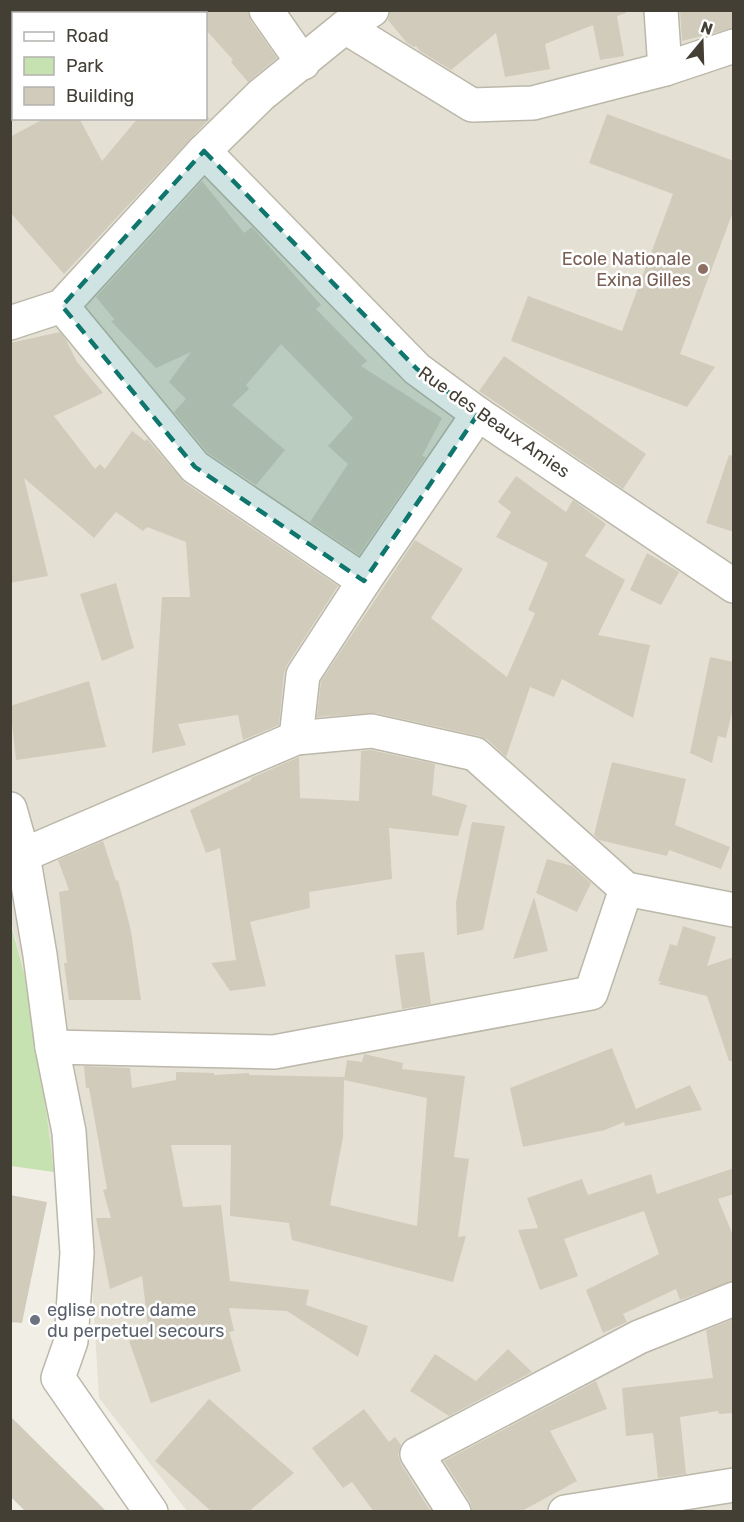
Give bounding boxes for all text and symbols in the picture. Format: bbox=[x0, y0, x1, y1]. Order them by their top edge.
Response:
legend bbox=[12, 12, 207, 120]
north arrow bbox=[672, 12, 732, 72]
text: N bbox=[698, 17, 715, 39]
text: Road bbox=[66, 25, 109, 47]
text: Park bbox=[66, 55, 104, 77]
text: Building bbox=[66, 85, 134, 107]
place label: Ecole Nationale Exina Gilles bbox=[562, 248, 691, 291]
marker: Ecole Nationale Exina Gilles bbox=[696, 262, 710, 276]
street label: Rue des Beaux Amies bbox=[414, 361, 574, 483]
place label: eglise notre dame du perpetuel secours bbox=[47, 1299, 224, 1342]
marker: eglise notre dame du perpetuel secours bbox=[28, 1313, 42, 1327]

